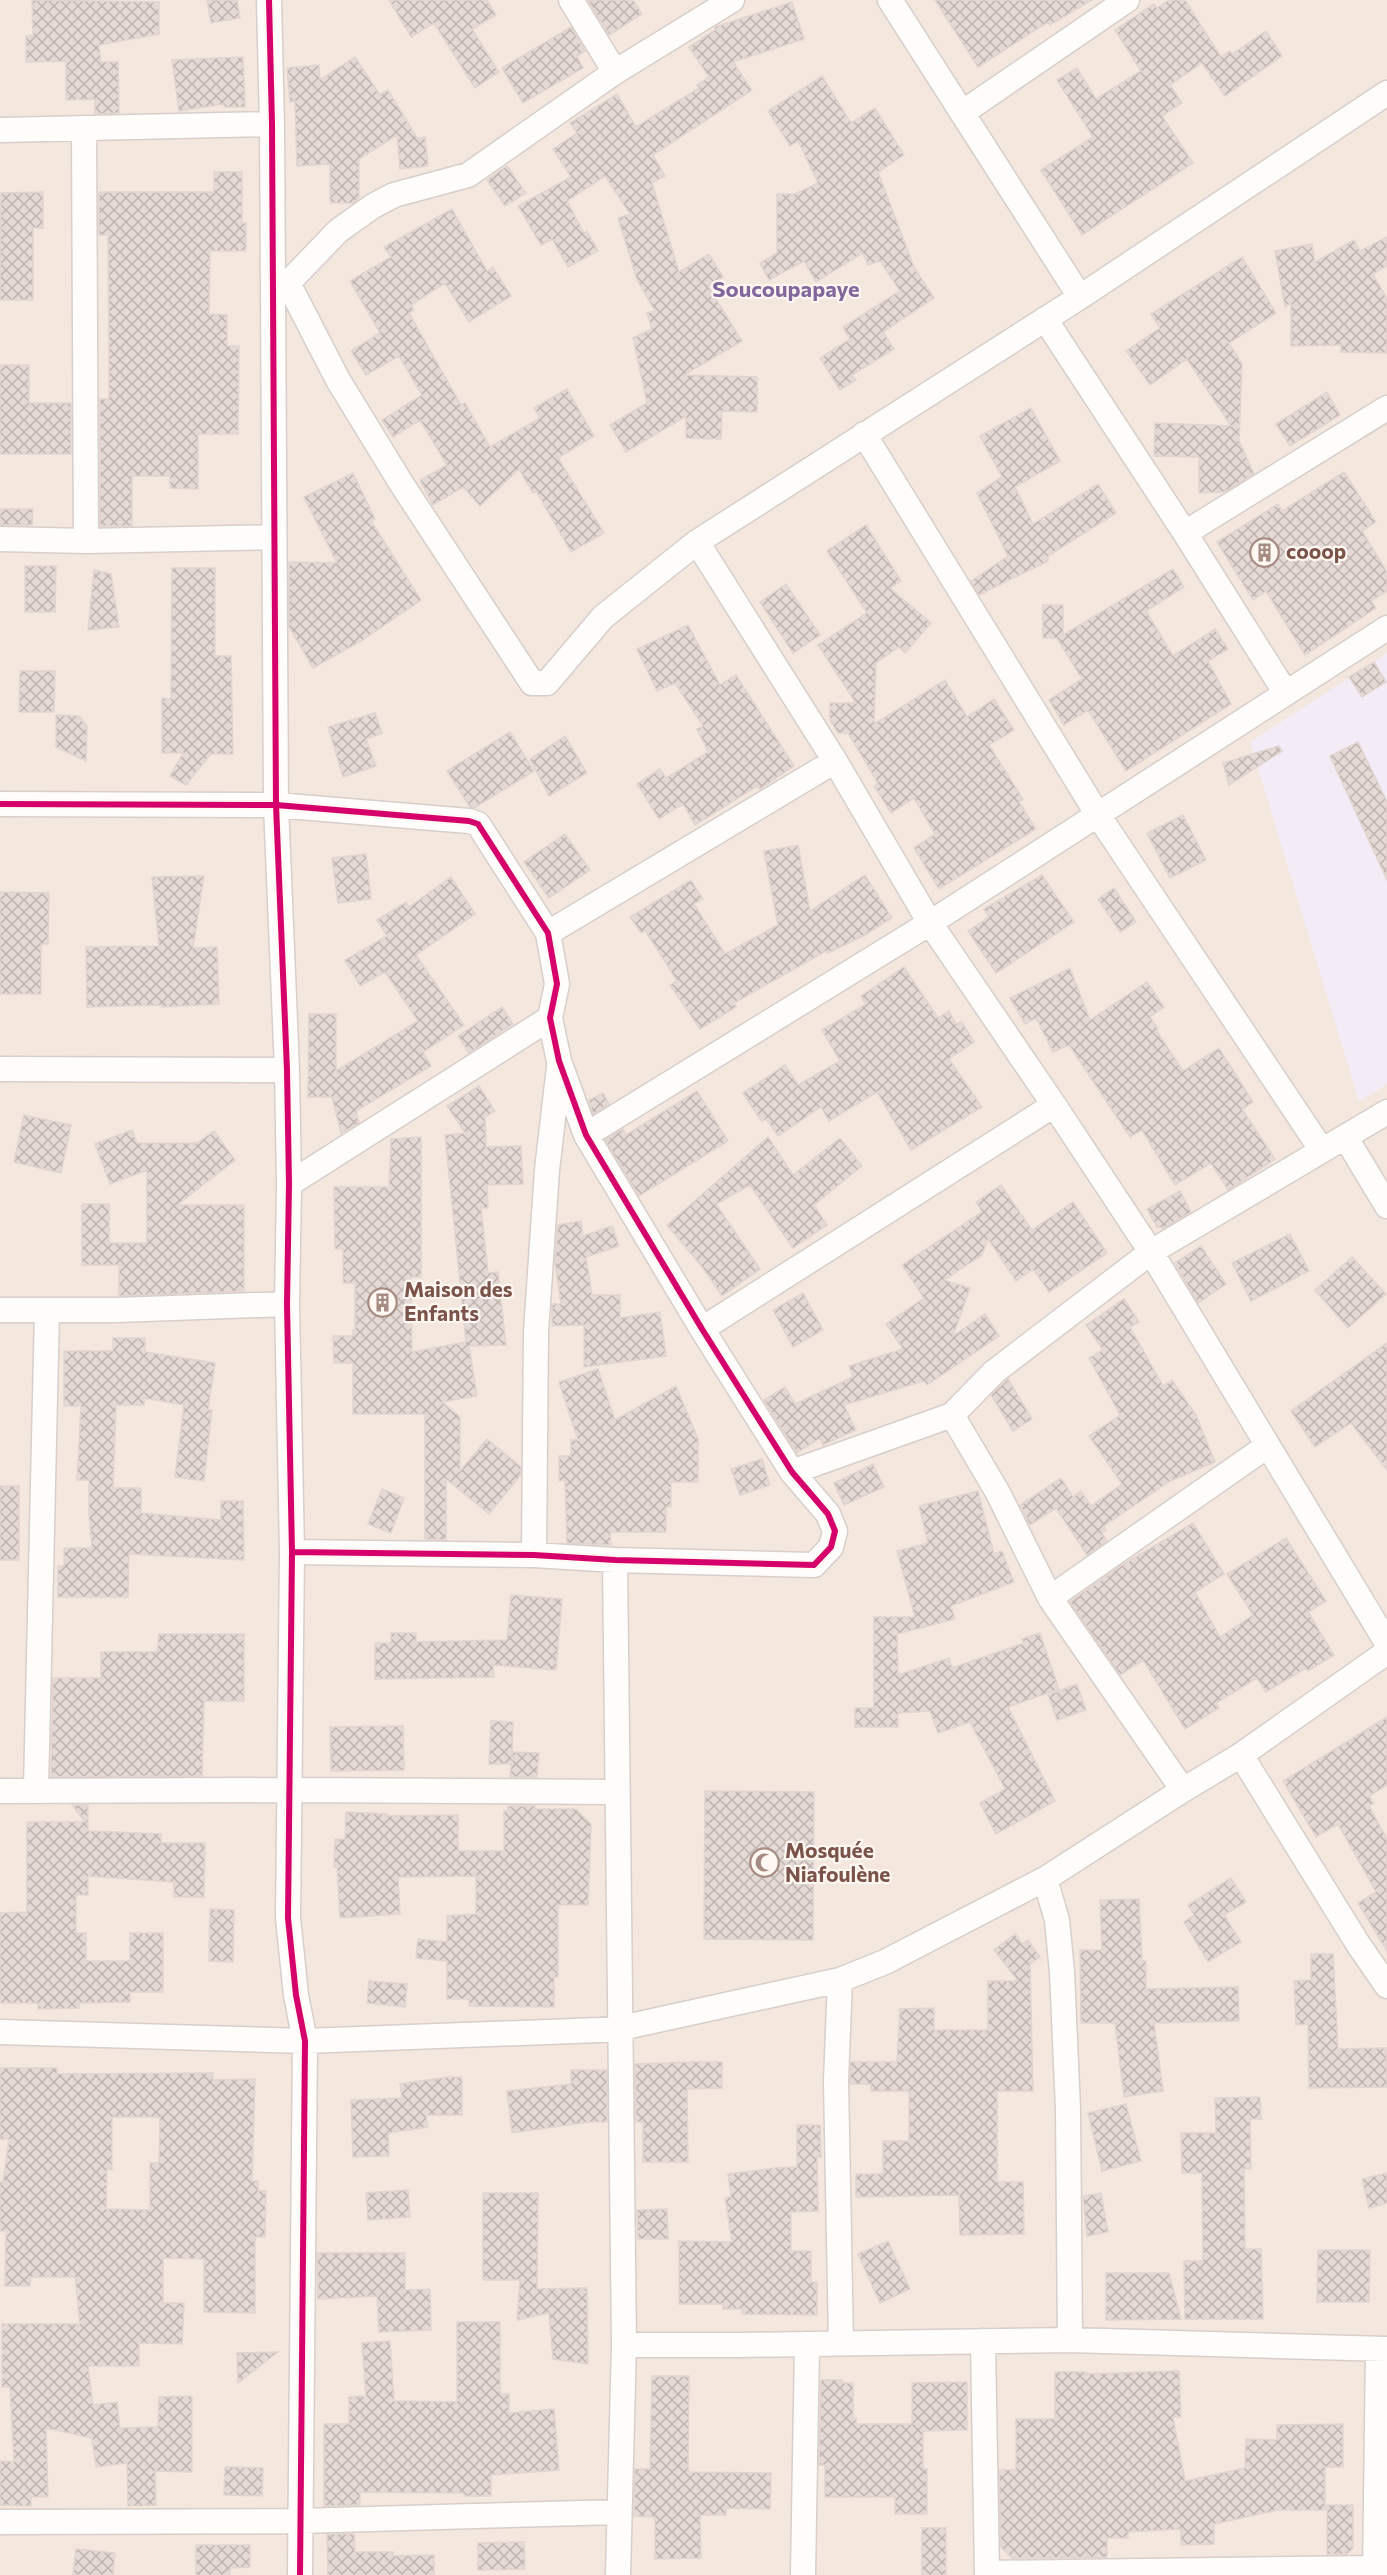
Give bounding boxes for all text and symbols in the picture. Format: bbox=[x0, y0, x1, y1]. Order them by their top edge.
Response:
district label: Soucoupapaye bbox=[712, 275, 860, 302]
building icon: cooop bbox=[1249, 536, 1281, 568]
place label: cooop bbox=[1286, 538, 1346, 563]
place label: Maison des Enfants bbox=[404, 1276, 513, 1325]
building icon: Maison des Enfants bbox=[367, 1286, 399, 1318]
place label: Mosquée Niafoulène bbox=[785, 1837, 890, 1886]
mosque icon: Mosquée Niafoulène bbox=[748, 1847, 780, 1879]

